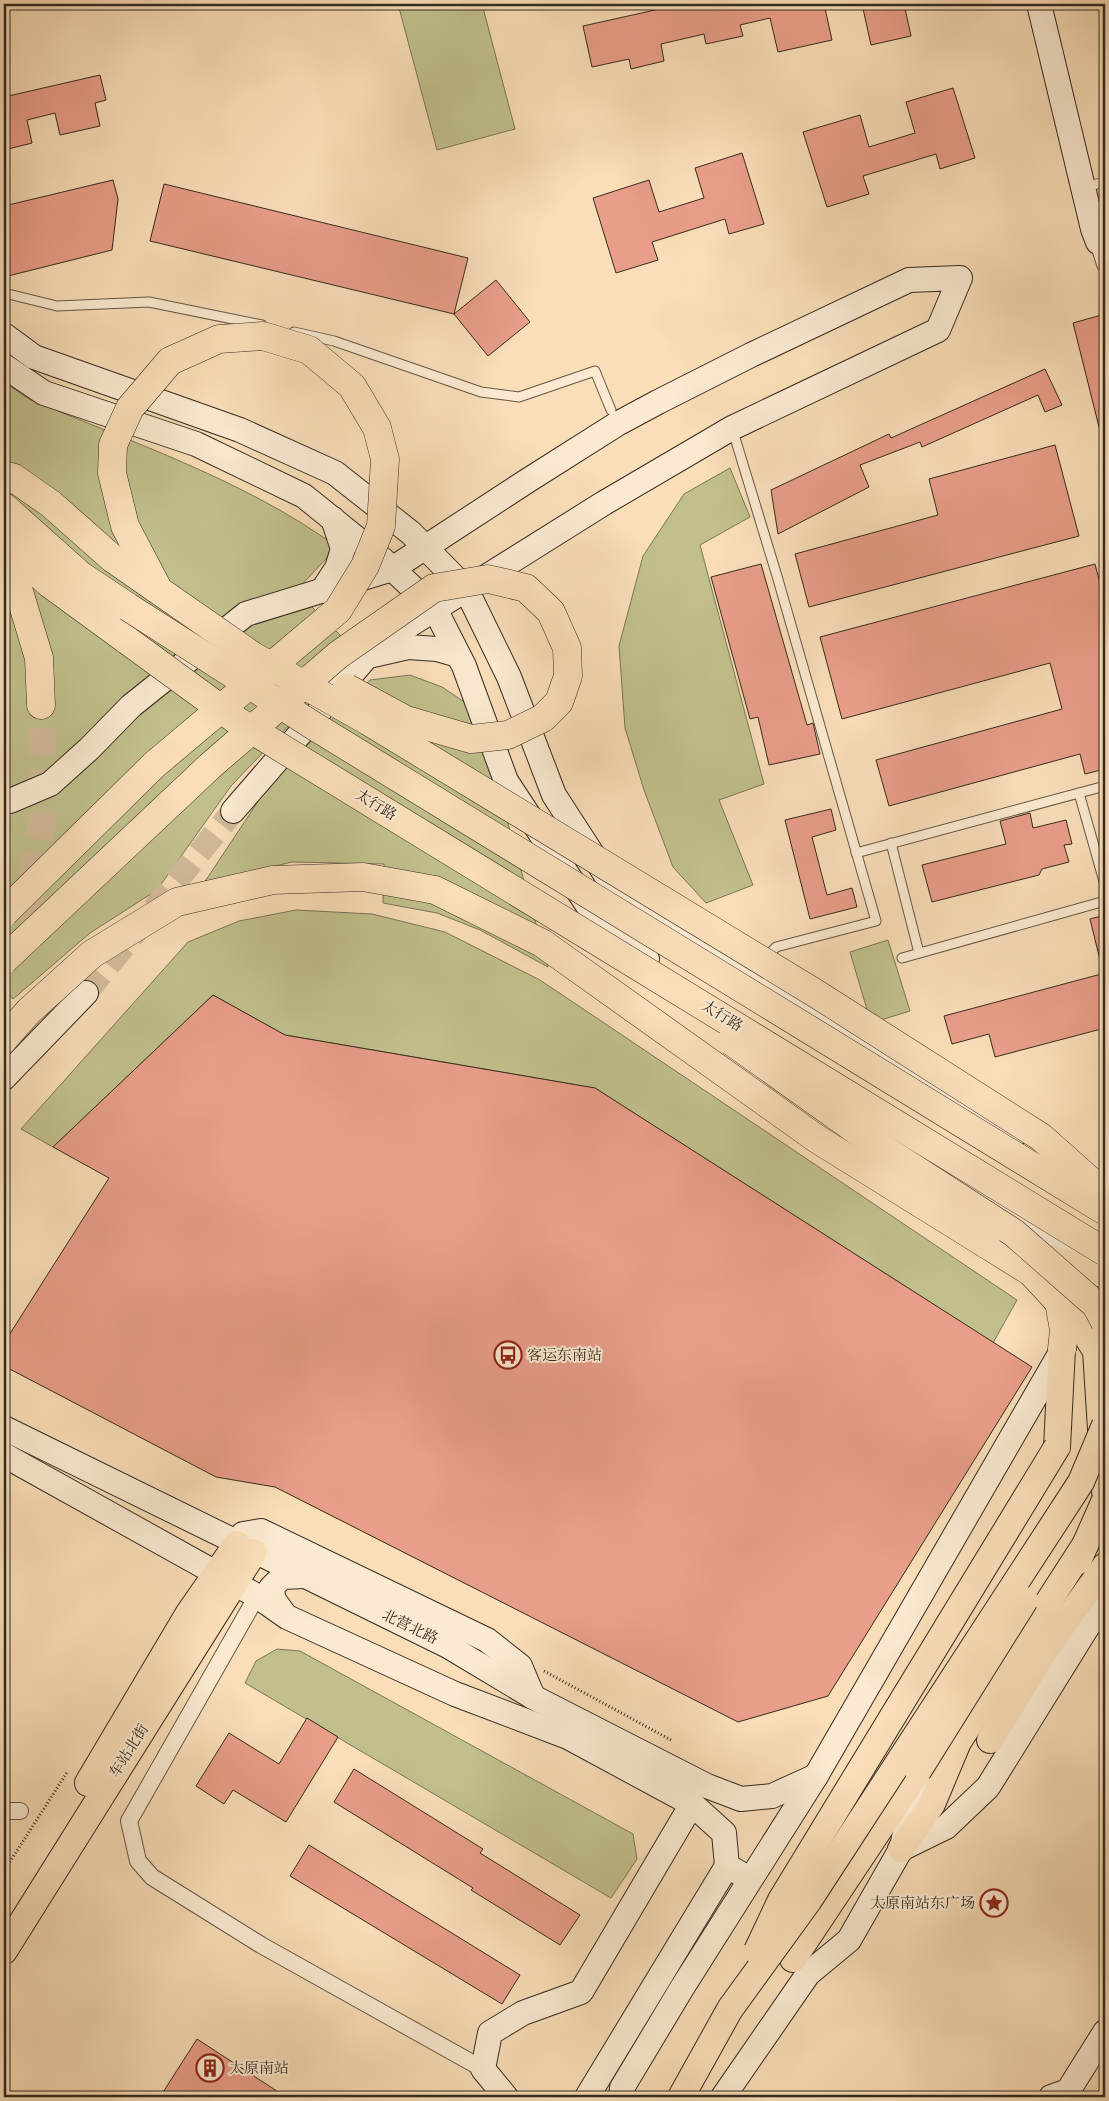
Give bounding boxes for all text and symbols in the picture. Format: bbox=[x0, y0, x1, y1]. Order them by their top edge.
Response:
street label: 太行路 bbox=[352, 785, 400, 825]
street label: 太行路 bbox=[698, 996, 746, 1036]
bus stop icon: 客运东南站 bbox=[493, 1340, 523, 1370]
place label: 客运东南站 bbox=[527, 1346, 602, 1365]
street label: 北营北路 bbox=[379, 1605, 441, 1649]
street label: 车站北街 bbox=[105, 1721, 153, 1781]
place icon: 太原南站东广场 bbox=[979, 1888, 1009, 1918]
place label: 太原南站东广场 bbox=[870, 1894, 975, 1913]
building icon: 太原南站 bbox=[195, 2053, 225, 2083]
place label: 太原南站 bbox=[229, 2059, 289, 2078]

